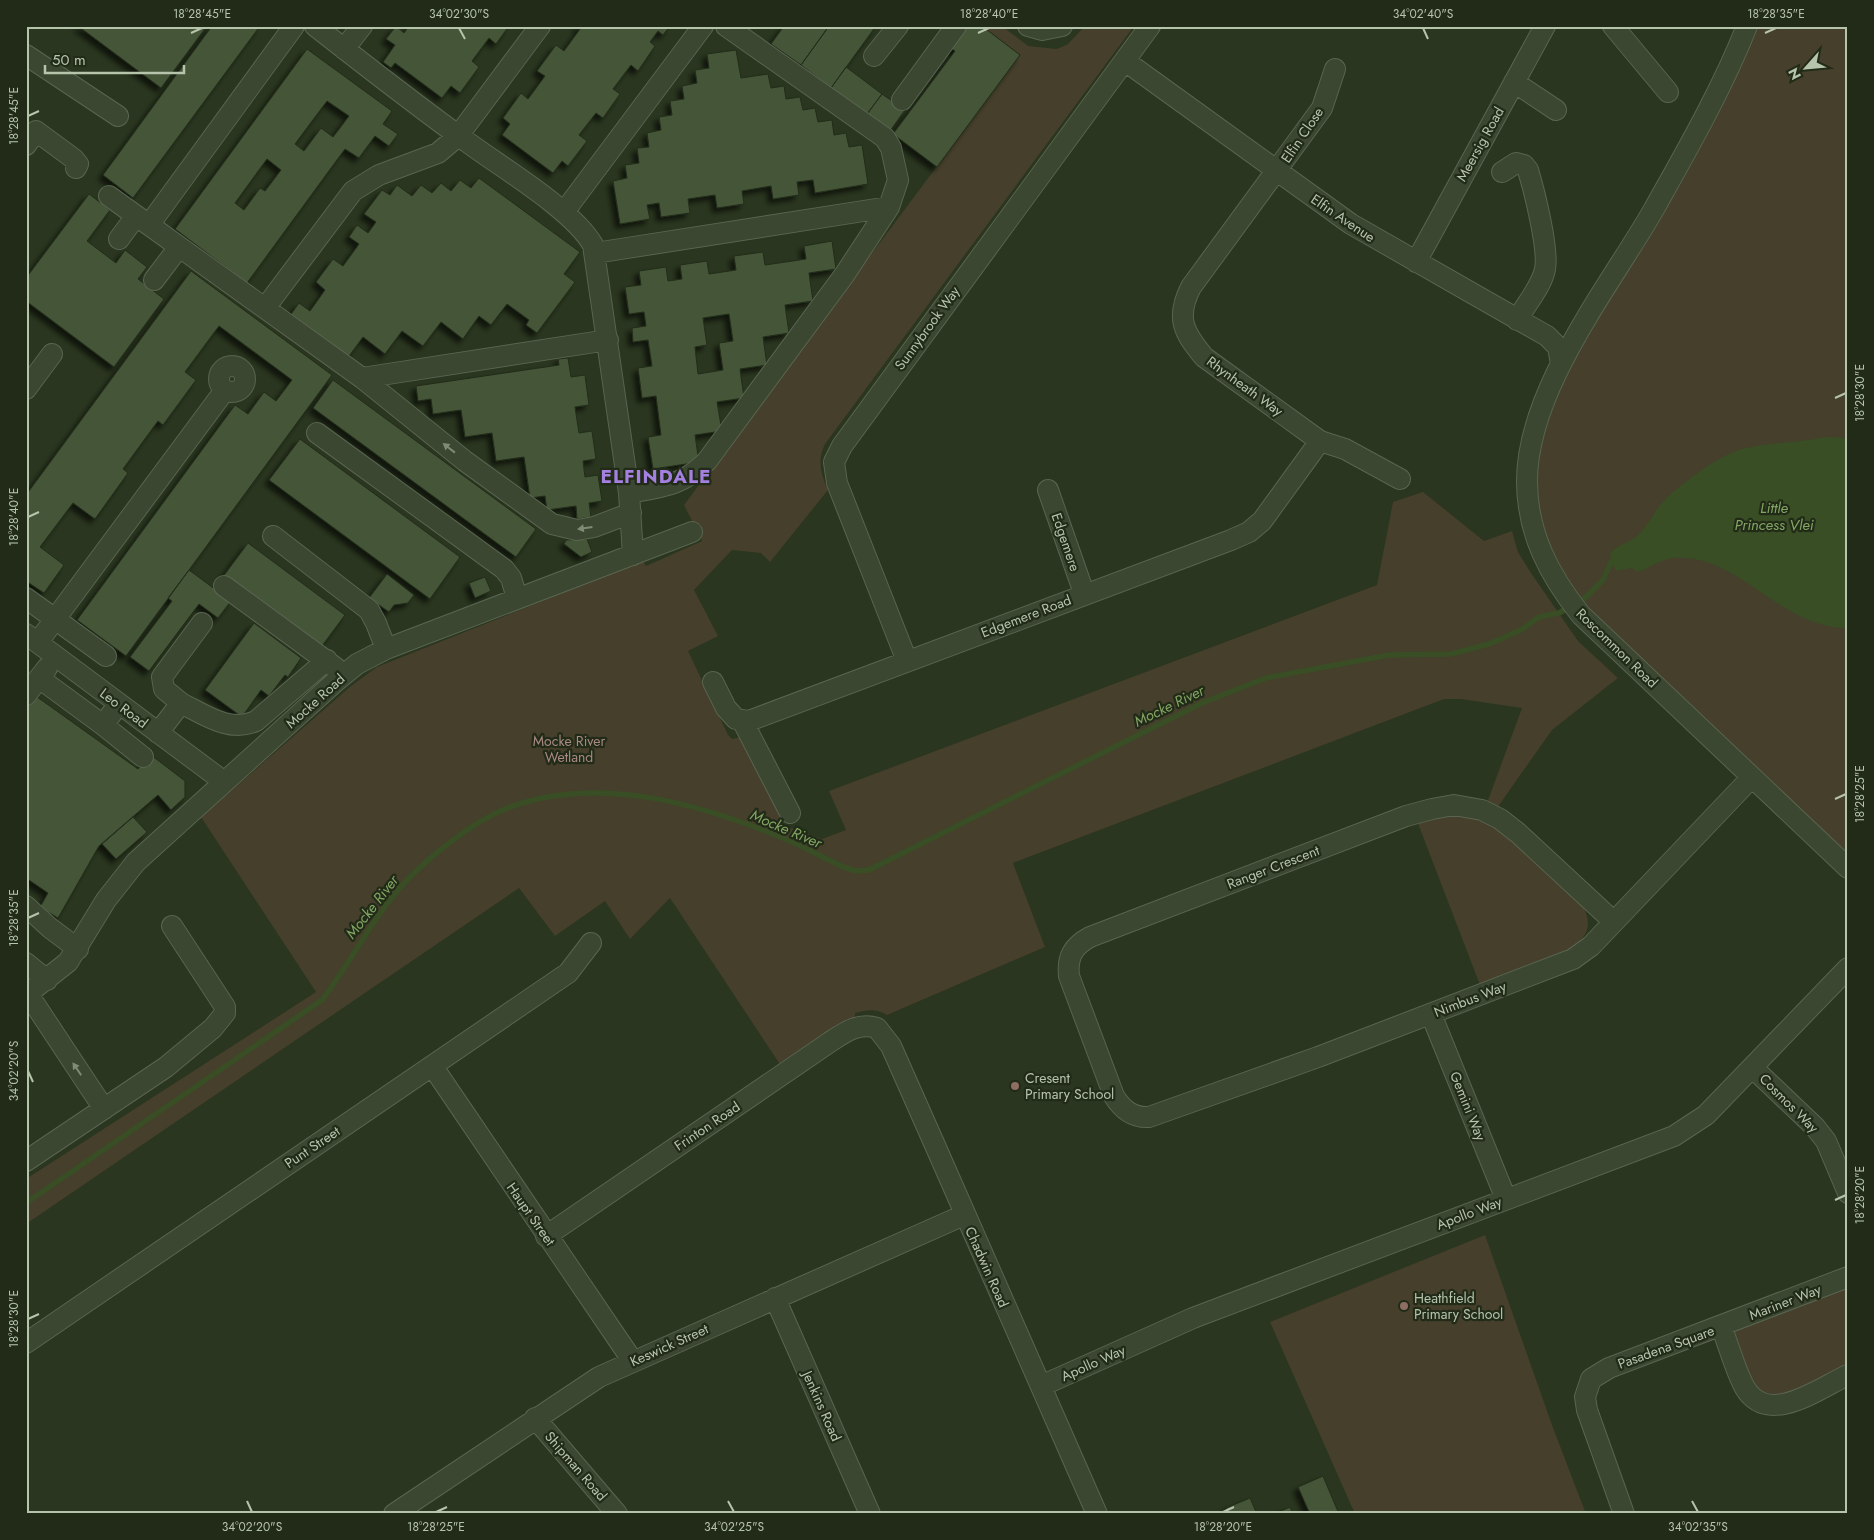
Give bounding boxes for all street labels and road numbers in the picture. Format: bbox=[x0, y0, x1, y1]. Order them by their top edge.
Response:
street label: Elfin Close bbox=[1276, 103, 1328, 167]
street label: Meersig Road bbox=[1451, 103, 1509, 185]
street label: Elfin Avenue bbox=[1307, 189, 1379, 247]
street label: Sunnybrook Way bbox=[890, 281, 965, 374]
street label: Rhynheath Way bbox=[1203, 351, 1288, 421]
street label: Edgemere bbox=[1047, 510, 1085, 574]
street label: Edgemere Road bbox=[978, 590, 1074, 642]
street label: Roscommon Road bbox=[1572, 604, 1662, 692]
street label: Mocke Road bbox=[281, 669, 349, 733]
street label: Leo Road bbox=[96, 683, 152, 733]
street label: Ranger Crescent bbox=[1224, 840, 1323, 894]
street label: Nimbus Way bbox=[1431, 976, 1510, 1022]
street label: Gemini Way bbox=[1445, 1068, 1491, 1144]
street label: Cosmos Way bbox=[1755, 1069, 1824, 1138]
street label: Frinton Road bbox=[670, 1097, 744, 1155]
street label: Punt Street bbox=[280, 1121, 344, 1173]
street label: Haupt Street bbox=[502, 1178, 561, 1250]
street label: Apollo Way bbox=[1433, 1191, 1505, 1235]
street label: Chadwin Road bbox=[960, 1223, 1014, 1311]
street label: Mariner Way bbox=[1746, 1279, 1825, 1325]
street label: Keswick Street bbox=[627, 1319, 712, 1371]
street label: Pasadena Square bbox=[1615, 1320, 1717, 1374]
street label: Apollo Way bbox=[1058, 1340, 1129, 1386]
street label: Jenkins Road bbox=[797, 1366, 846, 1444]
street label: Shipman Road bbox=[540, 1427, 612, 1505]

